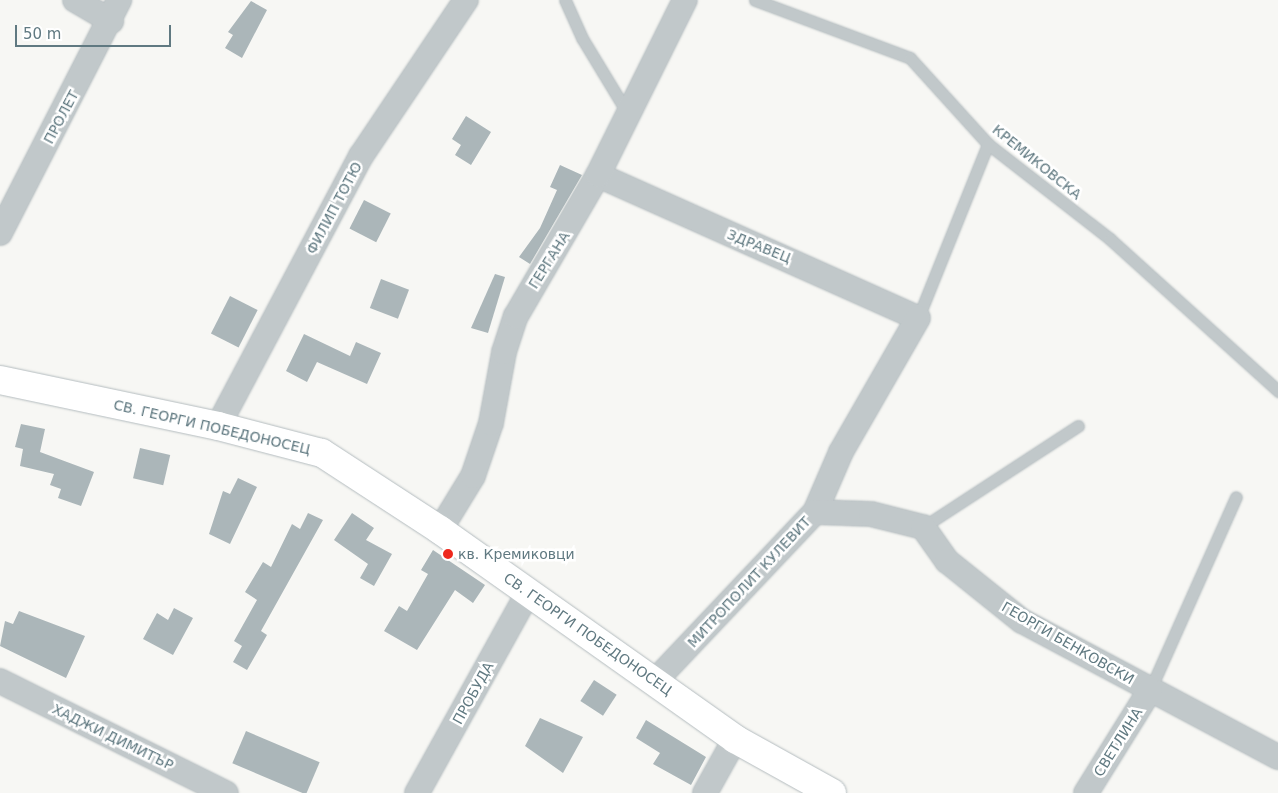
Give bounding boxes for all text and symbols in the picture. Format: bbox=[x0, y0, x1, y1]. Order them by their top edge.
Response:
scale bar bbox=[18, 15, 174, 47]
text: 50 m bbox=[23, 25, 61, 43]
street label: ПРОЛЕТ bbox=[40, 87, 82, 147]
street label: КРЕМИКОВСКА bbox=[989, 121, 1085, 203]
street label: ФИЛИП ТОТЮ bbox=[303, 159, 365, 257]
street label: ЗДРАВЕЦ bbox=[725, 226, 793, 266]
street label: ГЕРГАНА bbox=[525, 228, 573, 292]
street label: СВ. ГЕОРГИ ПОБЕДОНОСЕЦ bbox=[112, 396, 312, 458]
street label: МИТРОПОЛИТ КУЛЕВИТ bbox=[684, 513, 814, 651]
place label: кв. Кремиковци bbox=[458, 546, 575, 562]
marker: кв. Кремиковци bbox=[442, 548, 454, 560]
street label: СВ. ГЕОРГИ ПОБЕДОНОСЕЦ bbox=[501, 569, 675, 699]
street label: ГЕОРГИ БЕНКОВСКИ bbox=[999, 598, 1137, 688]
street label: ПРОБУДА bbox=[449, 659, 497, 727]
street label: ХАДЖИ ДИМИТЪР bbox=[50, 700, 176, 774]
street label: СВЕТЛИНА bbox=[1090, 705, 1146, 779]

